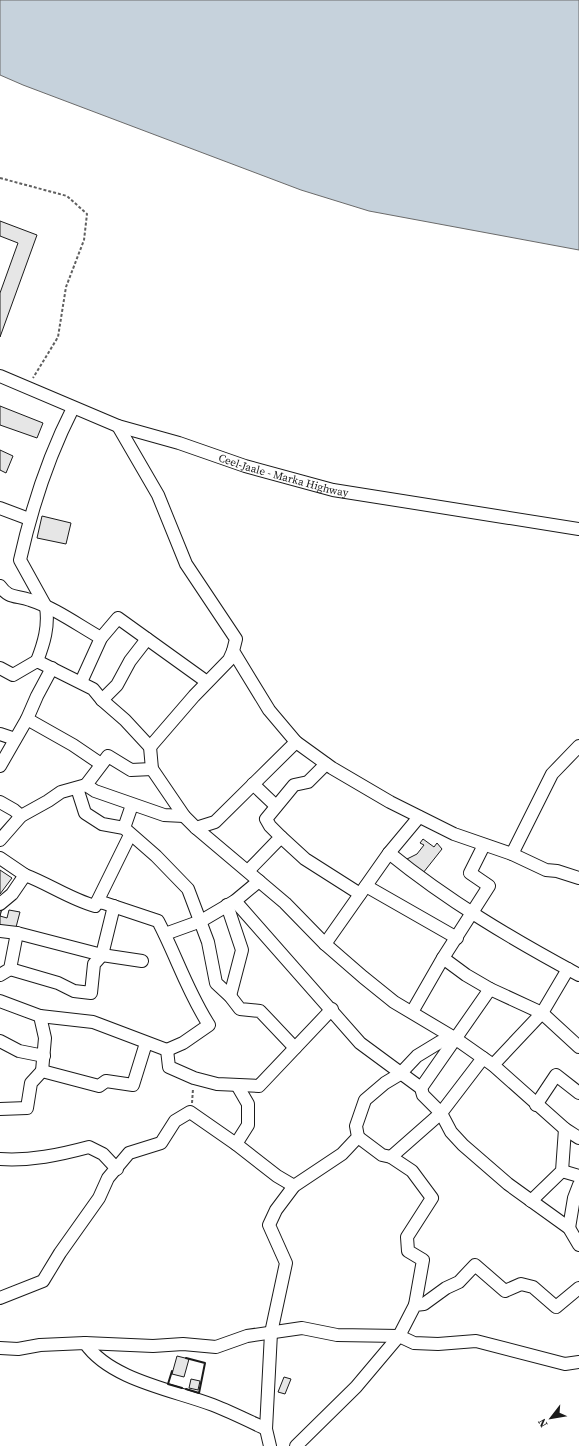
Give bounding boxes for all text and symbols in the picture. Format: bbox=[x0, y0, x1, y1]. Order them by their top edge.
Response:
street label: Ceel-Jaale - Marka Highway bbox=[217, 450, 350, 500]
north arrow bbox=[531, 1398, 571, 1438]
text: N bbox=[534, 1416, 551, 1430]

